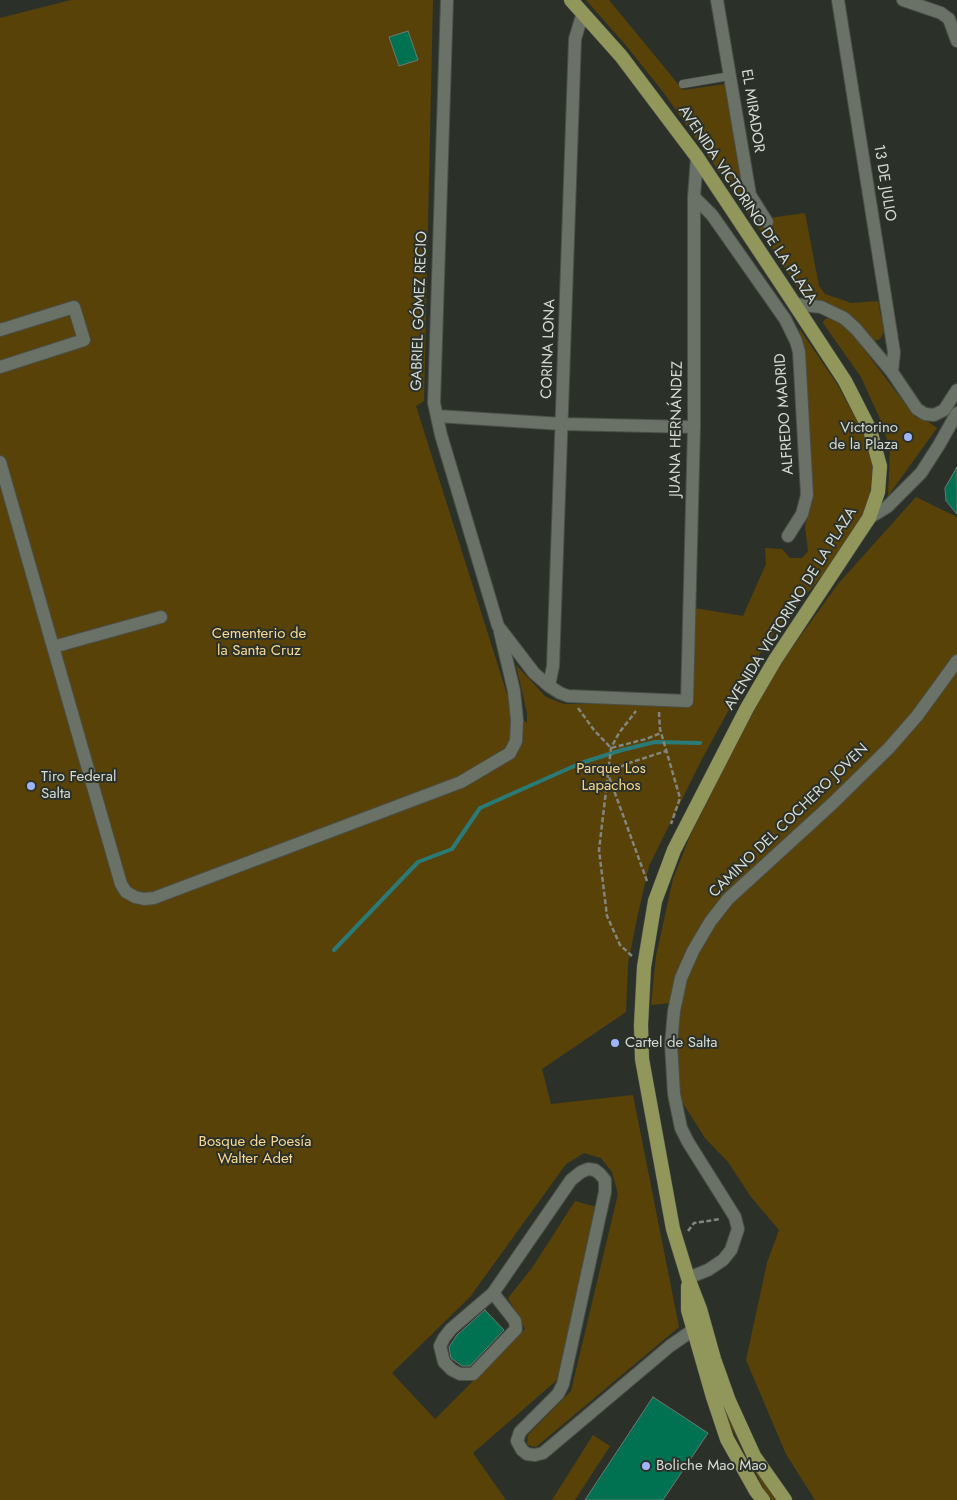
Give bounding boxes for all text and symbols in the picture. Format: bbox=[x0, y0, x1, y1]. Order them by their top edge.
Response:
street label: EL MIRADOR bbox=[737, 68, 767, 154]
street label: AVENIDA VICTORINO DE LA PLAZA bbox=[674, 102, 820, 308]
street label: 13 DE JULIO bbox=[869, 143, 899, 223]
street label: GABRIEL GÓMEZ RECIO bbox=[408, 231, 432, 391]
street label: CORINA LONA bbox=[538, 299, 560, 399]
street label: ALFREDO MADRID bbox=[772, 353, 798, 475]
street label: JUANA HERNÁNDEZ bbox=[667, 361, 687, 497]
place label: Victorino de la Plaza bbox=[829, 419, 898, 454]
marker: Victorino de la Plaza bbox=[902, 431, 914, 443]
street label: AVENIDA VICTORINO DE LA PLAZA bbox=[721, 504, 861, 714]
park label: Cementerio de la Santa Cruz bbox=[212, 625, 306, 660]
street label: CAMINO DEL COCHERO JOVEN bbox=[706, 740, 872, 902]
park label: Parque Los Lapachos bbox=[576, 760, 646, 795]
place label: Tiro Federal Salta bbox=[41, 768, 116, 803]
marker: Tiro Federal Salta bbox=[25, 780, 37, 792]
place label: Cartel de Salta bbox=[625, 1034, 717, 1052]
marker: Cartel de Salta bbox=[609, 1037, 621, 1049]
park label: Bosque de Poesía Walter Adet bbox=[199, 1133, 311, 1168]
place label: Boliche Mao Mao bbox=[656, 1457, 767, 1475]
marker: Boliche Mao Mao bbox=[640, 1460, 652, 1472]

